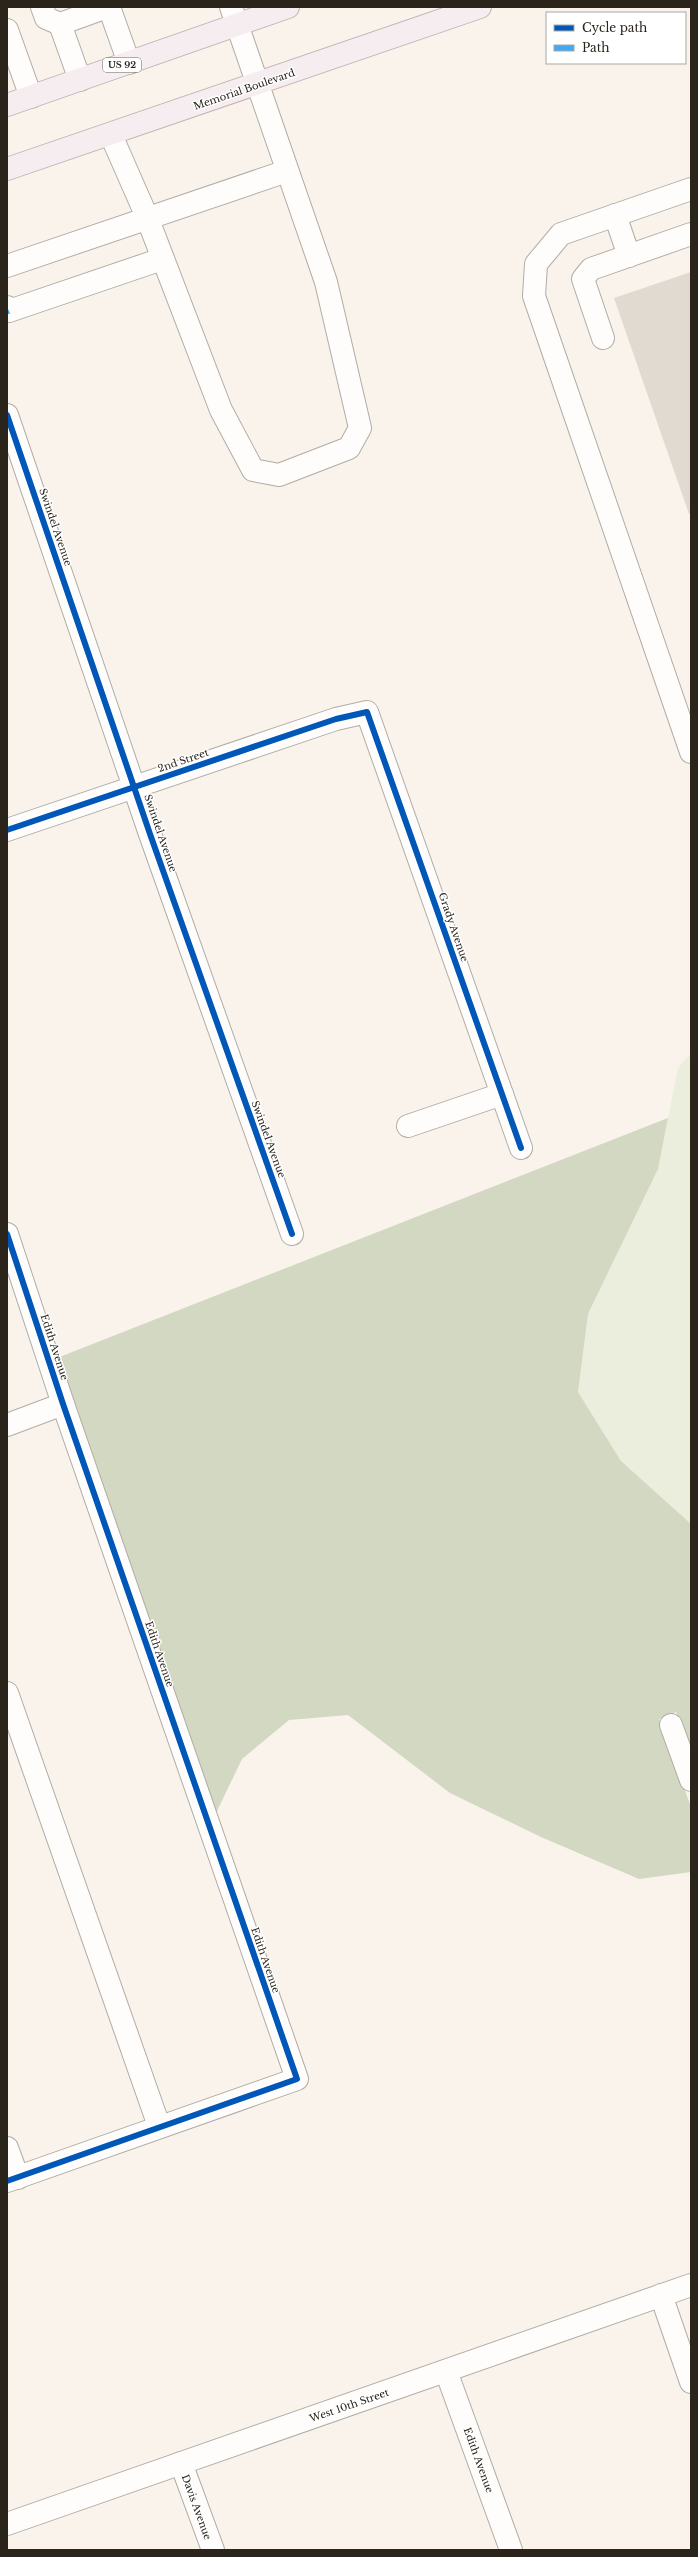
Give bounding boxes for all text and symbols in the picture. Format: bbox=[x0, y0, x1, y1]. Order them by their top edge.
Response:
legend bbox=[546, 12, 686, 64]
text: Cycle path bbox=[582, 20, 647, 35]
text: Path bbox=[582, 40, 610, 55]
road number: US 92 bbox=[103, 58, 141, 72]
street label: Memorial Boulevard bbox=[192, 66, 297, 113]
street label: Swindel Avenue bbox=[36, 487, 75, 568]
street label: 2nd Street bbox=[156, 746, 210, 775]
street label: Swindel Avenue bbox=[141, 793, 180, 874]
street label: Grady Avenue bbox=[436, 891, 472, 964]
street label: Swindel Avenue bbox=[249, 1099, 289, 1180]
street label: Edith Avenue bbox=[38, 1313, 71, 1382]
street label: Edith Avenue bbox=[142, 1620, 177, 1689]
street label: Edith Avenue bbox=[248, 1926, 283, 1995]
street label: West 10th Street bbox=[307, 2386, 391, 2425]
street label: Edith Avenue bbox=[461, 2426, 496, 2495]
street label: Davis Avenue bbox=[179, 2473, 214, 2542]

